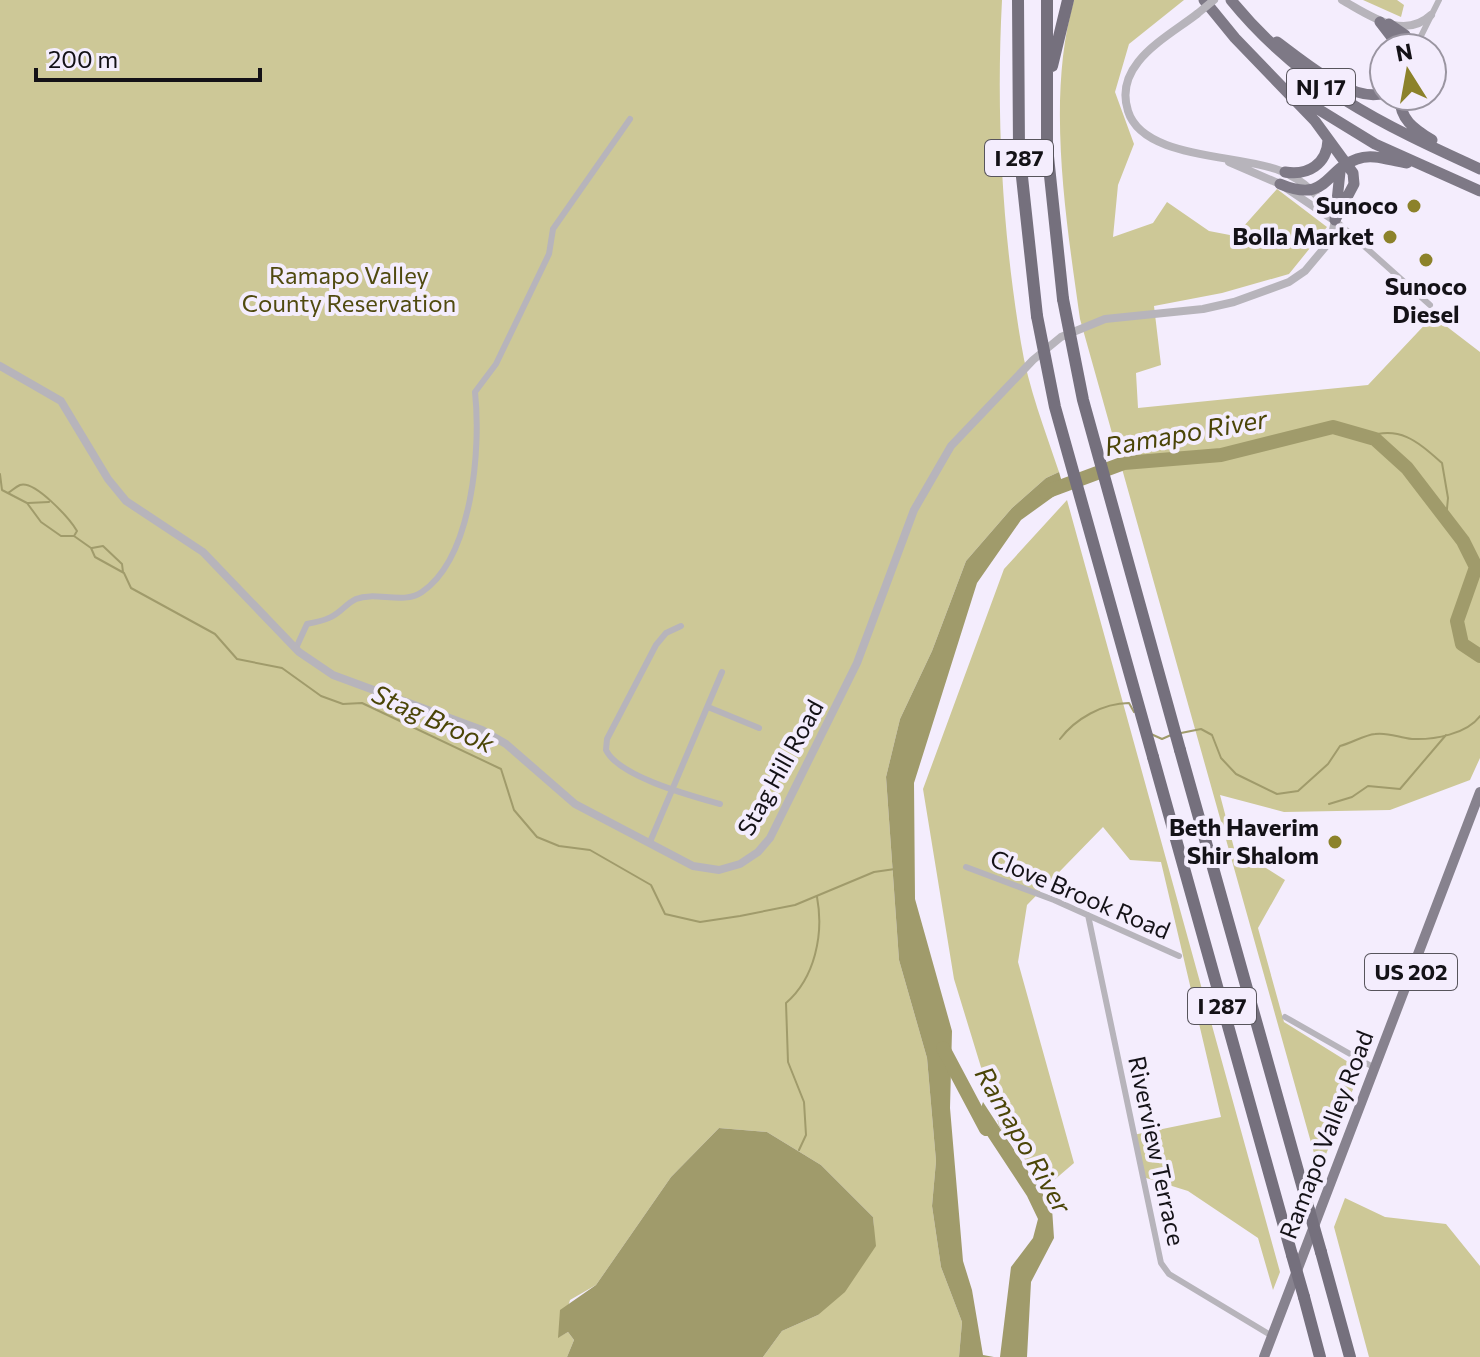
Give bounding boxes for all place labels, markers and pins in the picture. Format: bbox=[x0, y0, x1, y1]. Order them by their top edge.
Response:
place label: Sunoco bbox=[1316, 190, 1398, 219]
marker: Sunoco bbox=[1405, 197, 1423, 215]
place label: Bolla Market bbox=[1232, 221, 1374, 250]
marker: Bolla Market bbox=[1381, 228, 1399, 246]
marker: Sunoco Diesel bbox=[1417, 251, 1435, 269]
place label: Sunoco Diesel bbox=[1385, 271, 1467, 328]
place label: Beth Haverim Shir Shalom bbox=[1169, 812, 1319, 869]
marker: Beth Haverim Shir Shalom bbox=[1326, 833, 1344, 851]

